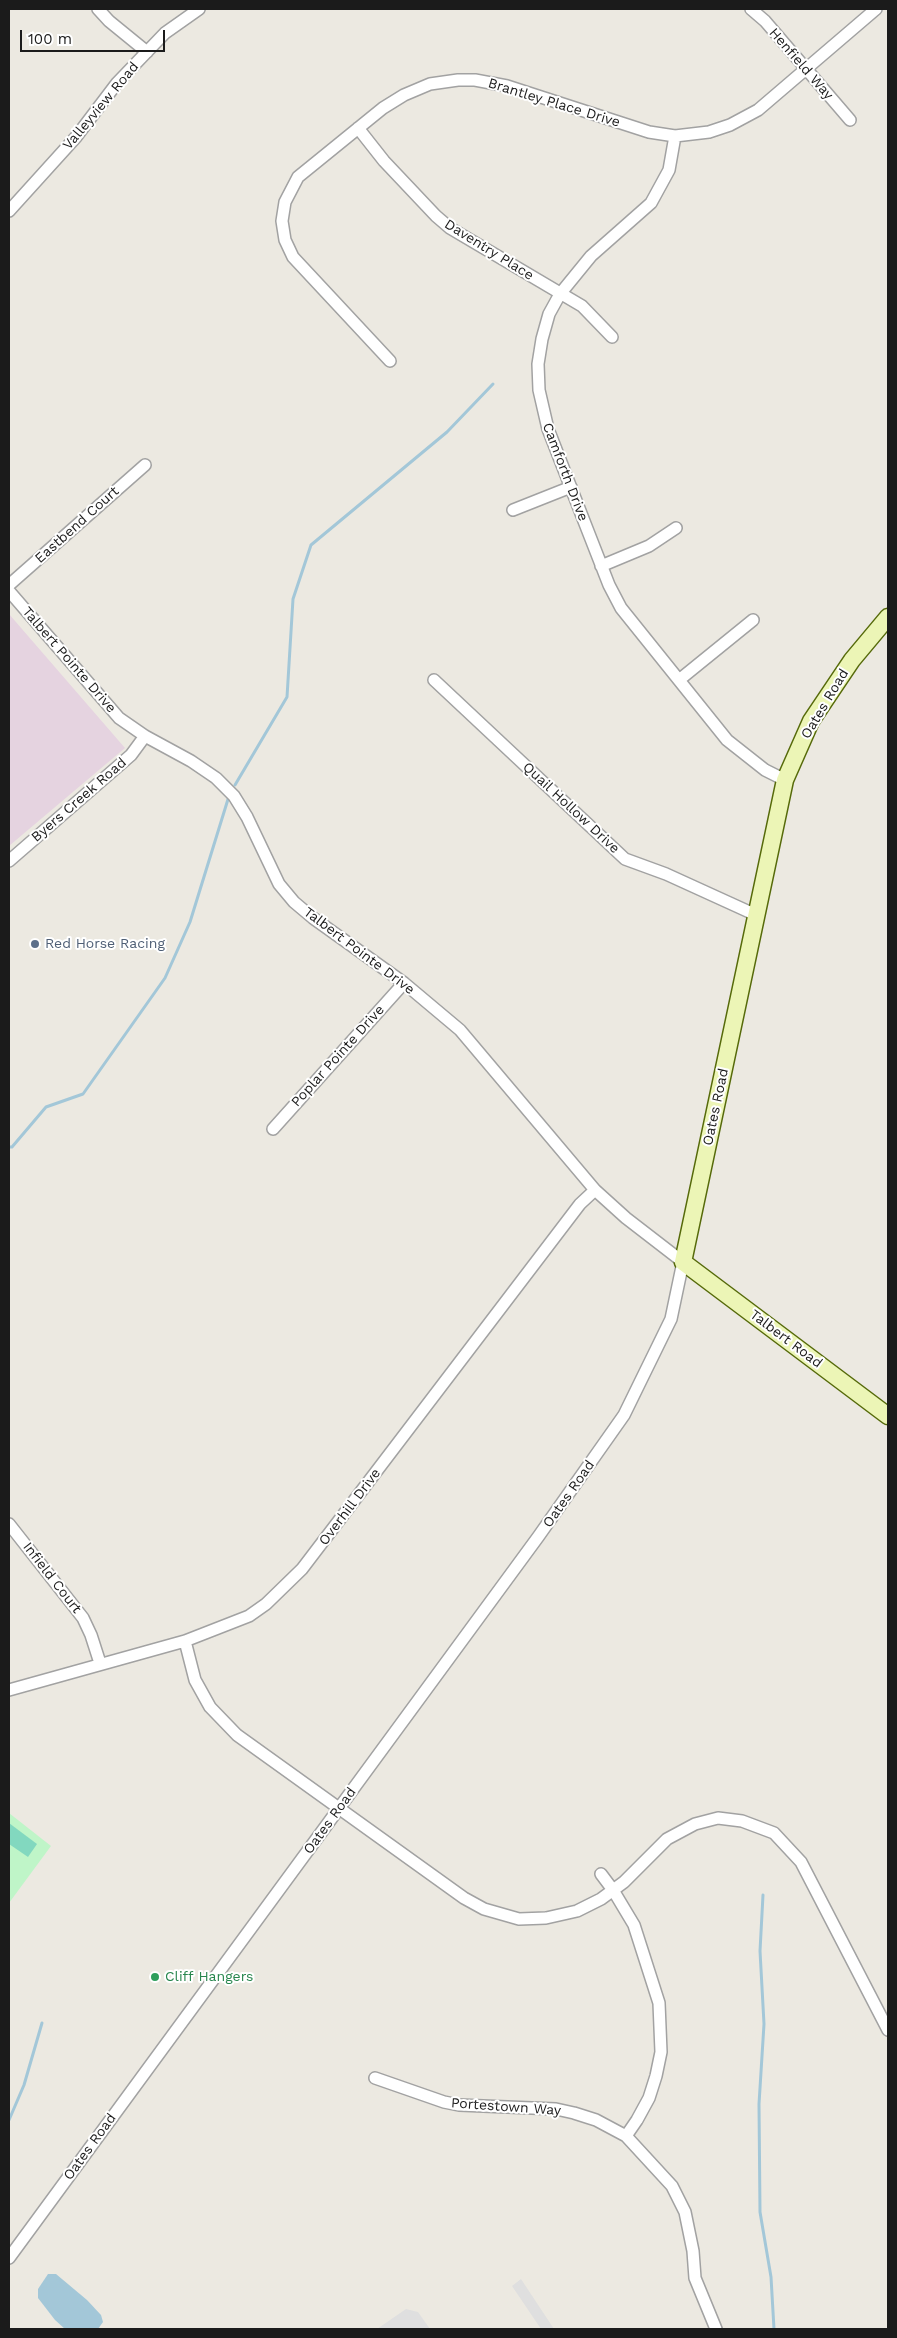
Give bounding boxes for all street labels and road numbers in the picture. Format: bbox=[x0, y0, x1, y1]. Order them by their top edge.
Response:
street label: Henfield Way bbox=[765, 25, 837, 103]
street label: Valleyview Road bbox=[59, 59, 143, 153]
street label: Brantley Place Drive bbox=[486, 75, 622, 131]
street label: Daventry Place bbox=[441, 216, 537, 284]
street label: Camforth Drive bbox=[539, 420, 591, 524]
street label: Eastbend Court bbox=[32, 483, 122, 567]
street label: Talbert Pointe Drive bbox=[18, 604, 120, 716]
street label: Oates Road bbox=[798, 666, 852, 742]
street label: Byers Creek Road bbox=[28, 754, 130, 846]
street label: Quail Hollow Drive bbox=[519, 759, 623, 857]
street label: Talbert Pointe Drive bbox=[300, 904, 418, 998]
street label: Poplar Pointe Drive bbox=[288, 1002, 388, 1110]
street label: Oates Road bbox=[700, 1067, 732, 1147]
street label: Talbert Road bbox=[747, 1306, 825, 1372]
street label: Oates Road bbox=[540, 1457, 598, 1531]
street label: Overhill Drive bbox=[316, 1465, 384, 1549]
street label: Infield Court bbox=[19, 1539, 85, 1617]
street label: Oates Road bbox=[300, 1784, 360, 1858]
street label: Portestown Way bbox=[450, 2095, 562, 2119]
street label: Oates Road bbox=[60, 2110, 120, 2184]

